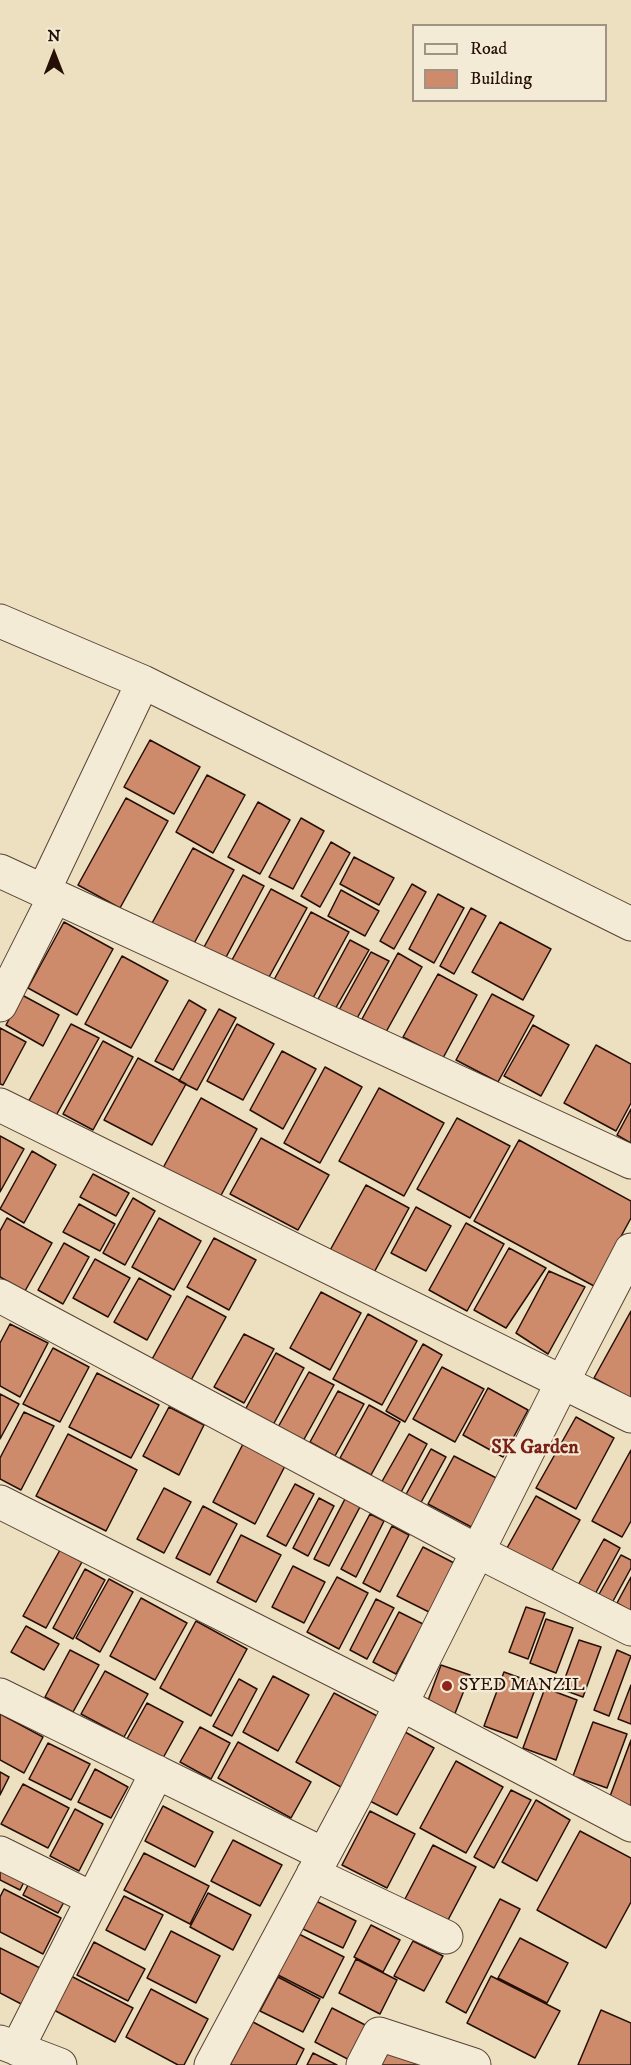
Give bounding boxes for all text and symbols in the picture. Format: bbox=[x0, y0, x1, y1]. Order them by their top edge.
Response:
north arrow bbox=[24, 24, 84, 84]
legend bbox=[412, 24, 607, 102]
text: N bbox=[47, 26, 61, 46]
text: Road bbox=[470, 38, 507, 60]
text: Building bbox=[470, 68, 532, 90]
district label: SK Garden bbox=[491, 1437, 579, 1461]
place label: SYED MANZIL bbox=[459, 1675, 585, 1697]
marker: SYED MANZIL bbox=[440, 1679, 454, 1693]

